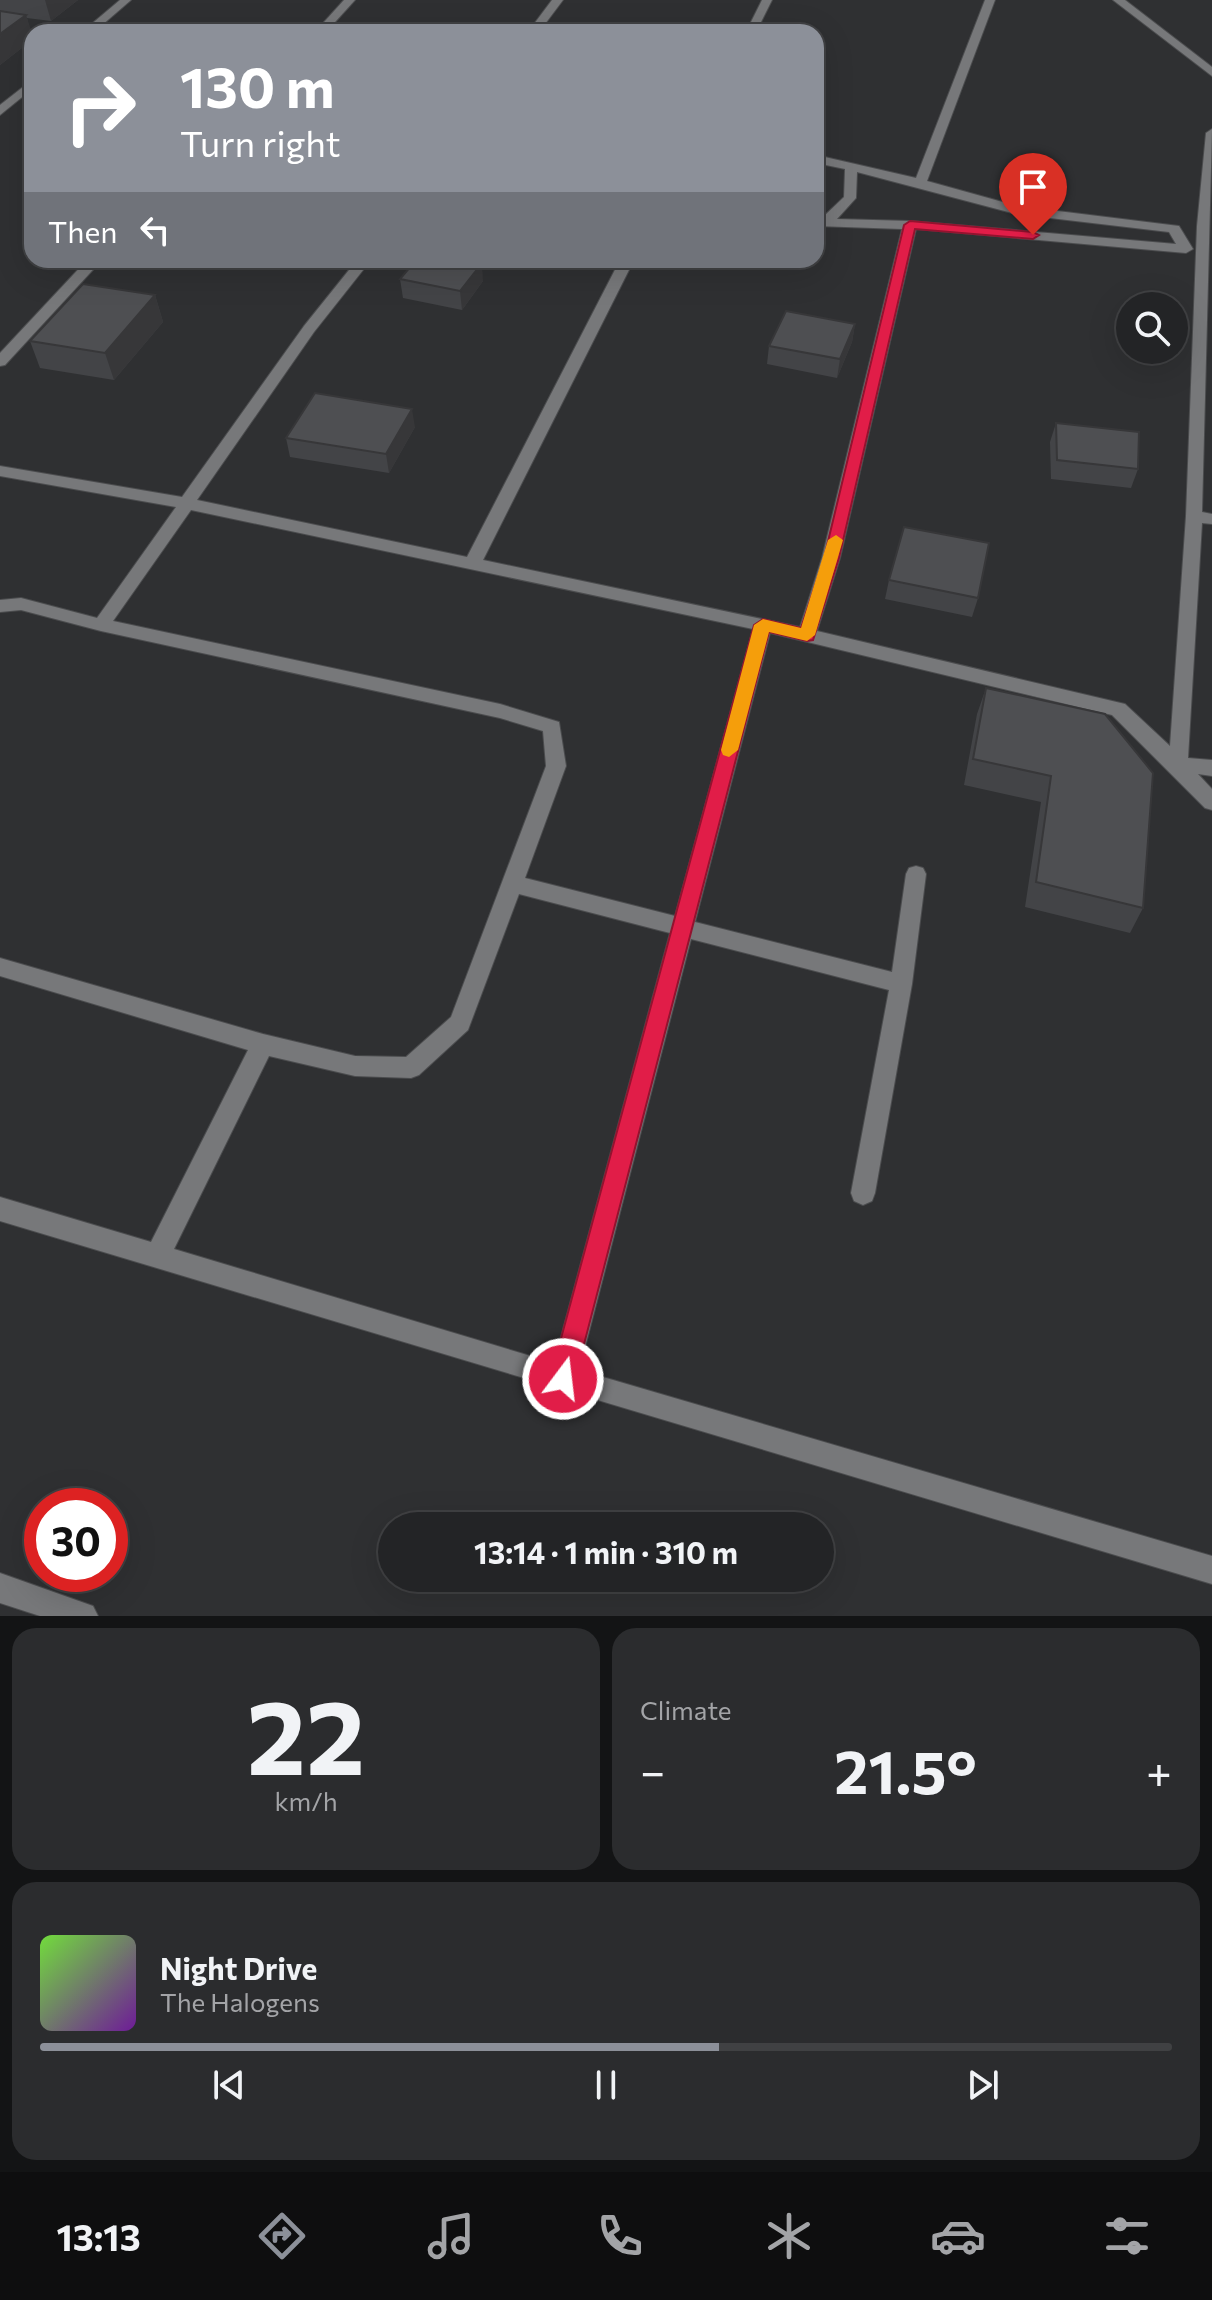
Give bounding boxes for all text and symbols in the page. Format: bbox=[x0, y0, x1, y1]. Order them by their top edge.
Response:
text: 130 m bbox=[180, 51, 335, 120]
icon: right bbox=[48, 56, 152, 160]
text: Turn right bbox=[180, 120, 341, 164]
pin bbox=[999, 153, 1067, 235]
icon: arrive bbox=[1011, 165, 1055, 209]
icon: left bbox=[133, 208, 177, 252]
text: Then bbox=[48, 212, 117, 249]
map controls bbox=[1116, 292, 1188, 364]
button: search bbox=[1116, 292, 1188, 364]
position arrow bbox=[521, 1337, 605, 1421]
speed limit sign: 30 bbox=[24, 1488, 128, 1592]
text: 13:14 · 1 min · 310 m bbox=[474, 1533, 738, 1570]
text: 22 bbox=[247, 1669, 365, 1796]
text: Climate bbox=[640, 1694, 732, 1725]
text: 21.5° bbox=[834, 1733, 977, 1806]
text: − bbox=[640, 1743, 665, 1797]
text: + bbox=[1146, 1743, 1172, 1797]
text: km/h bbox=[274, 1785, 338, 1816]
text: Night Drive bbox=[160, 1949, 317, 1986]
text: The Halogens bbox=[160, 1986, 320, 2017]
icon: previous bbox=[207, 2063, 251, 2107]
icon: pause bbox=[584, 2063, 628, 2107]
icon: next bbox=[961, 2063, 1005, 2107]
icon: directions bbox=[254, 2208, 310, 2264]
icon: music bbox=[423, 2208, 479, 2264]
icon: phone bbox=[592, 2208, 648, 2264]
icon: climate bbox=[761, 2208, 817, 2264]
icon: car bbox=[930, 2208, 986, 2264]
icon: filters bbox=[1099, 2208, 1155, 2264]
text: 13:13 bbox=[57, 2214, 141, 2258]

